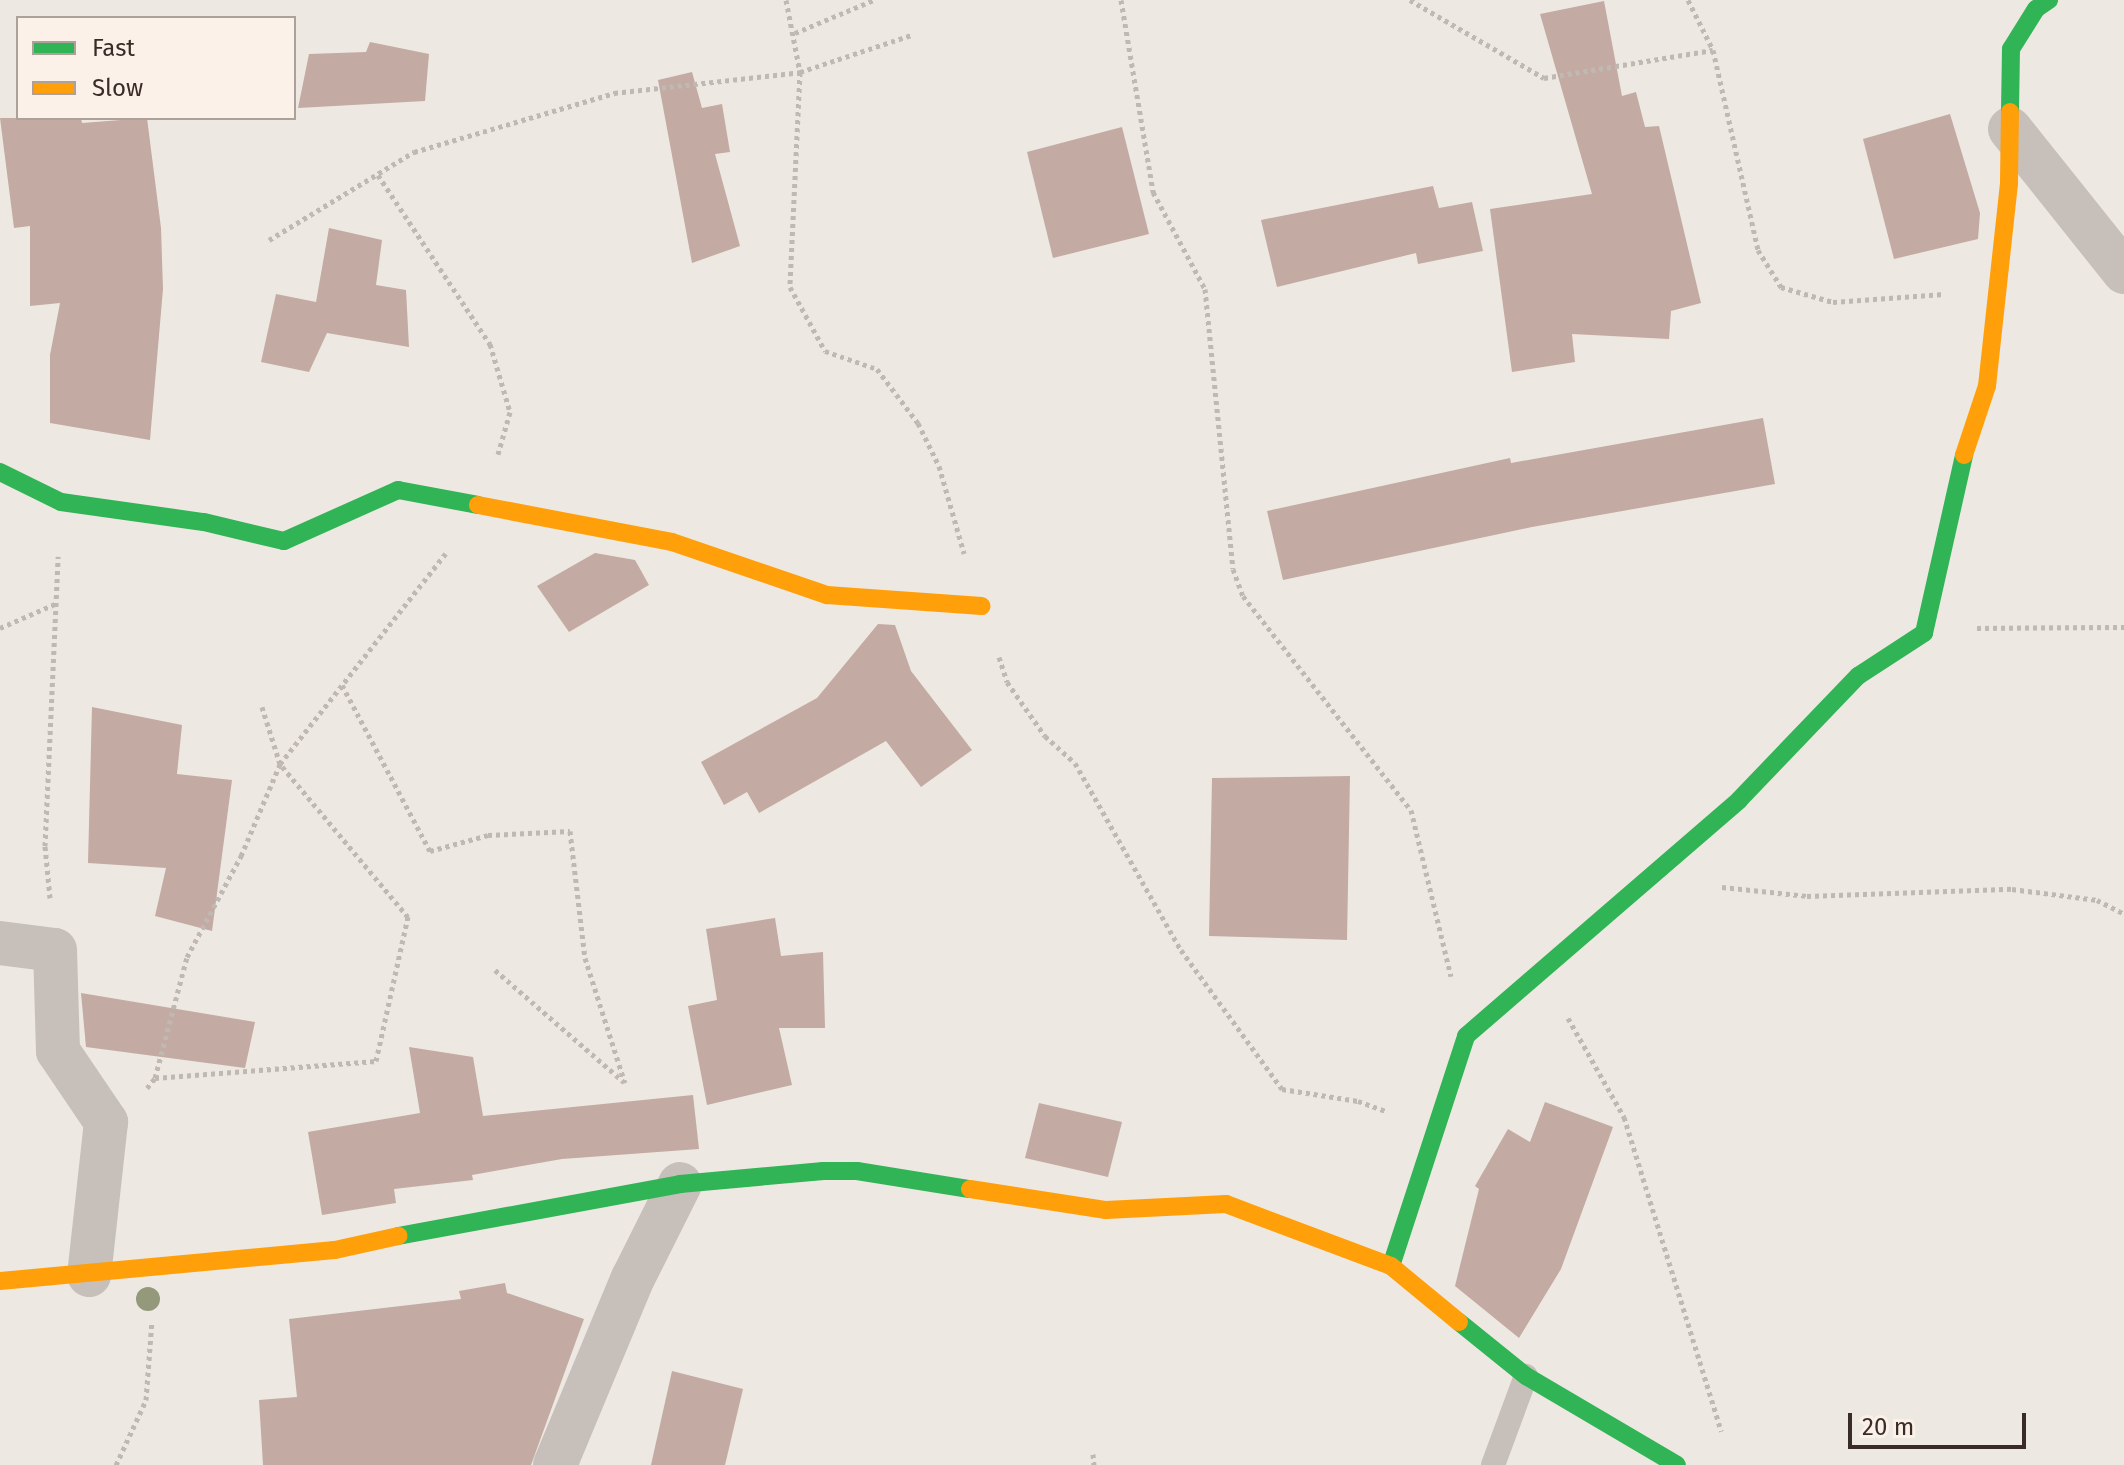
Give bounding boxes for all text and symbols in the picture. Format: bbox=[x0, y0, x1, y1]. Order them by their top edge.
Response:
legend bbox=[16, 16, 296, 120]
text: Fast bbox=[92, 34, 135, 62]
text: Slow bbox=[92, 74, 143, 102]
scale bar bbox=[1852, 1397, 2030, 1447]
text: 20 m bbox=[1862, 1413, 1914, 1441]

